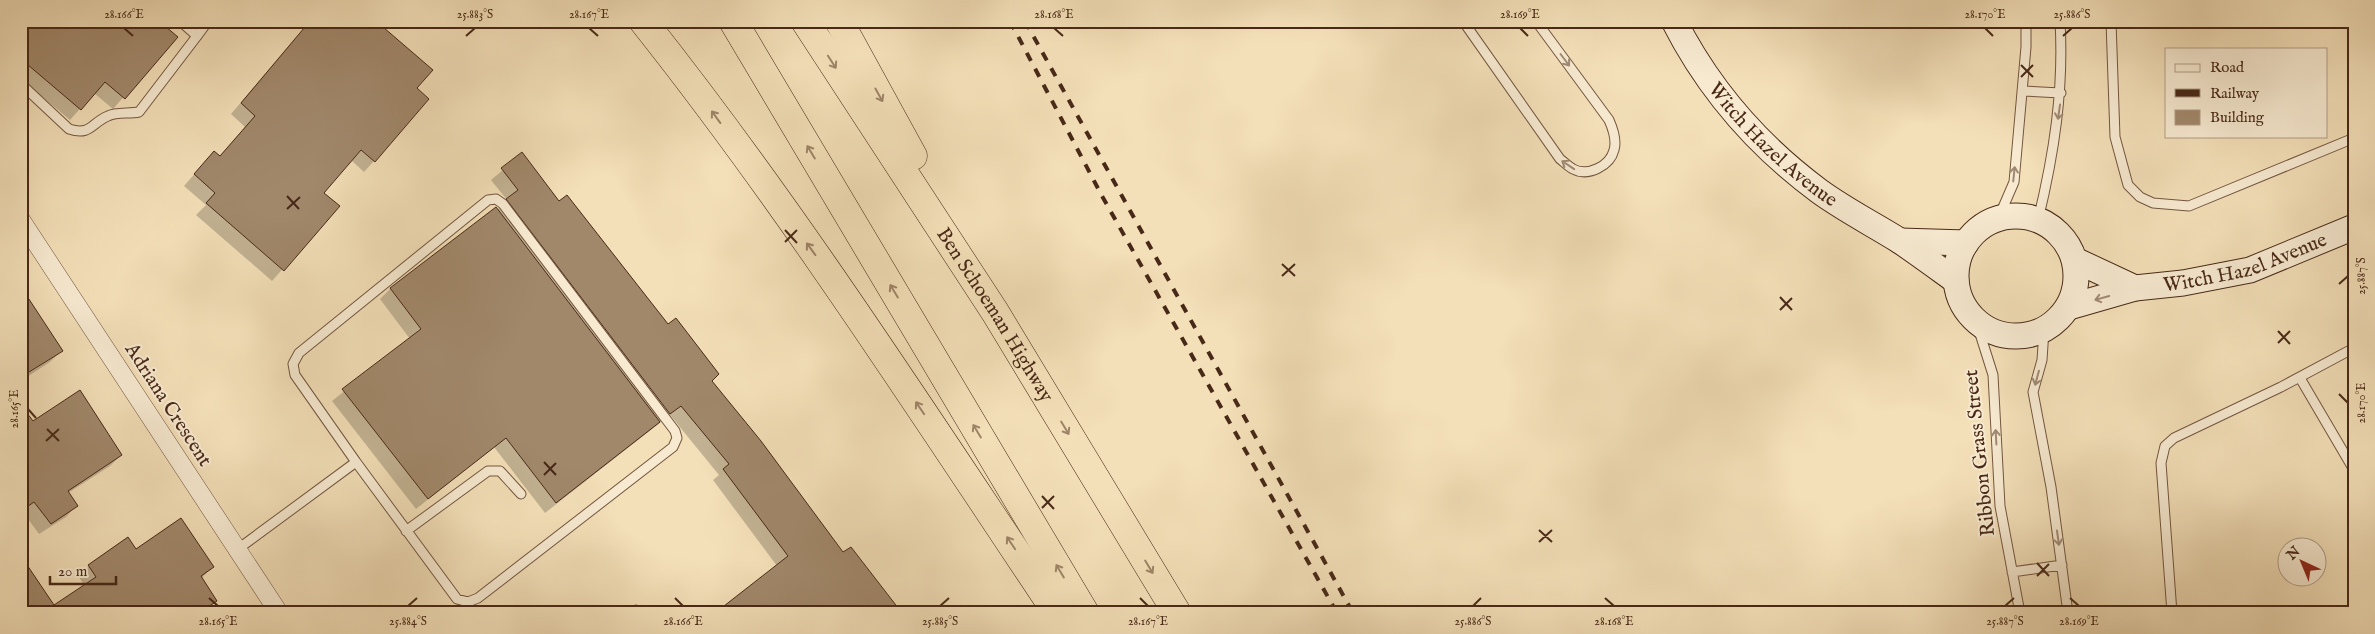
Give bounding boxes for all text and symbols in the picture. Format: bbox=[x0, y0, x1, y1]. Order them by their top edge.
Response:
text: 28.166°E bbox=[104, 7, 144, 22]
text: 25.883°S bbox=[457, 7, 493, 22]
text: 28.167°E bbox=[569, 7, 609, 22]
text: 28.168°E bbox=[1034, 7, 1074, 22]
text: 28.169°E bbox=[1500, 7, 1540, 22]
text: 28.170°E bbox=[1964, 7, 2006, 22]
text: 25.886°S bbox=[2054, 7, 2090, 22]
legend bbox=[2165, 48, 2328, 138]
one-way arrow bbox=[1560, 53, 1571, 66]
one-way arrow bbox=[827, 55, 837, 69]
text: Road bbox=[2210, 58, 2245, 77]
street label: Witch Hazel Avenue bbox=[1703, 77, 1842, 213]
text: Railway bbox=[2210, 84, 2260, 103]
one-way arrow bbox=[874, 87, 884, 102]
one-way arrow bbox=[2054, 103, 2064, 119]
text: Building bbox=[2210, 108, 2265, 127]
one-way arrow bbox=[711, 110, 721, 124]
one-way arrow bbox=[806, 145, 816, 159]
one-way arrow bbox=[1562, 160, 1576, 170]
one-way arrow bbox=[2009, 166, 2019, 182]
street label: Ben Schoeman Highway bbox=[931, 223, 1059, 407]
street label: Witch Hazel Avenue bbox=[2162, 227, 2330, 298]
one-way arrow bbox=[806, 242, 816, 256]
text: 25.887°S bbox=[2354, 257, 2369, 295]
one-way arrow bbox=[889, 285, 899, 299]
one-way arrow bbox=[2094, 294, 2110, 303]
street label: Adriana Crescent bbox=[118, 338, 217, 472]
street label: Ribbon Grass Street bbox=[1959, 368, 2001, 538]
one-way arrow bbox=[2032, 369, 2042, 385]
text: 28.170°E bbox=[2354, 382, 2369, 424]
text: 28.165°E bbox=[7, 390, 22, 428]
one-way arrow bbox=[915, 402, 925, 416]
one-way arrow bbox=[1061, 421, 1071, 435]
one-way arrow bbox=[972, 425, 982, 439]
one-way arrow bbox=[1992, 430, 2001, 446]
one-way arrow bbox=[2053, 529, 2063, 545]
one-way arrow bbox=[1005, 536, 1016, 550]
north arrow bbox=[2278, 536, 2328, 586]
text: N bbox=[2282, 543, 2304, 565]
scale bar bbox=[50, 554, 116, 586]
one-way arrow bbox=[1145, 560, 1155, 574]
text: 20 m bbox=[58, 562, 88, 581]
one-way arrow bbox=[1055, 564, 1065, 578]
text: 28.165°E bbox=[199, 614, 237, 629]
text: 25.884°S bbox=[389, 614, 427, 629]
text: 28.166°E bbox=[663, 614, 703, 629]
text: 25.885°S bbox=[922, 614, 958, 629]
text: 28.167°E bbox=[1128, 614, 1168, 629]
text: 25.886°S bbox=[1455, 614, 1491, 629]
text: 28.168°E bbox=[1594, 614, 1634, 629]
text: 25.887°S bbox=[1986, 614, 2024, 629]
text: 28.169°E bbox=[2059, 614, 2099, 629]

